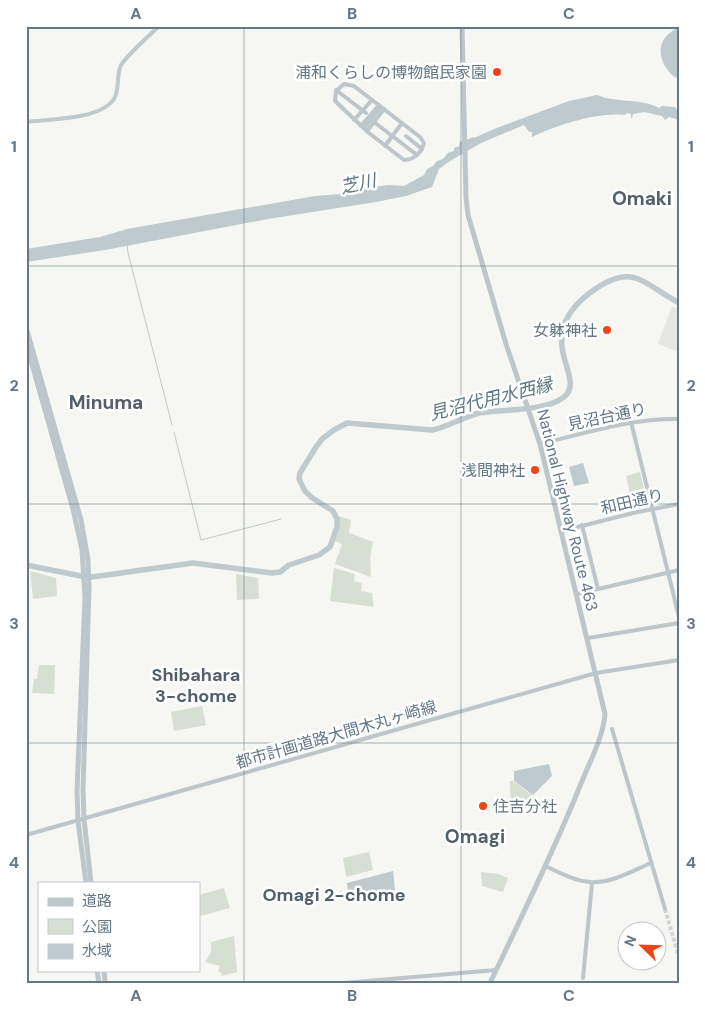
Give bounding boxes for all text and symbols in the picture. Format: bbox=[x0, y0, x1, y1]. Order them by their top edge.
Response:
text: A bbox=[130, 3, 142, 24]
text: B bbox=[347, 3, 357, 24]
text: C bbox=[563, 3, 575, 24]
place label: 浦和くらしの博物館民家園 bbox=[295, 62, 487, 83]
marker: 浦和くらしの博物館民家園 bbox=[491, 66, 503, 78]
text: 1 bbox=[11, 136, 17, 157]
text: 1 bbox=[688, 136, 694, 157]
water label: 芝川 bbox=[338, 168, 380, 199]
district label: Omaki bbox=[612, 186, 672, 211]
place label: 女躰神社 bbox=[533, 320, 597, 341]
marker: 女躰神社 bbox=[601, 324, 613, 336]
water label: 見沼代用水西縁 bbox=[427, 372, 557, 426]
text: 2 bbox=[9, 375, 19, 396]
text: 2 bbox=[686, 375, 696, 396]
district label: Minuma bbox=[69, 390, 143, 415]
street label: 見沼台通り bbox=[566, 398, 648, 435]
street label: National Highway Route 463 bbox=[532, 407, 603, 613]
place label: 浅間神社 bbox=[461, 460, 525, 481]
marker: 浅間神社 bbox=[529, 464, 541, 476]
street label: 和田通り bbox=[599, 484, 666, 519]
text: 3 bbox=[9, 613, 19, 634]
text: 3 bbox=[686, 613, 696, 634]
district label: Shibahara 3-chome bbox=[152, 663, 240, 708]
street label: 都市計画道路大間木丸ヶ崎線 bbox=[233, 696, 439, 773]
place label: 住吉分社 bbox=[493, 796, 557, 817]
marker: 住吉分社 bbox=[477, 800, 489, 812]
district label: Omagi bbox=[445, 824, 505, 849]
text: 4 bbox=[9, 852, 19, 873]
text: 4 bbox=[686, 852, 696, 873]
legend bbox=[38, 882, 200, 972]
district label: Omagi 2-chome bbox=[262, 883, 406, 907]
text: 道路 bbox=[82, 891, 112, 911]
text: 公園 bbox=[82, 917, 112, 937]
north arrow bbox=[618, 922, 668, 972]
text: N bbox=[620, 933, 640, 949]
text: 水域 bbox=[82, 941, 112, 961]
text: A bbox=[130, 985, 142, 1006]
text: B bbox=[347, 985, 357, 1006]
text: C bbox=[563, 985, 575, 1006]

